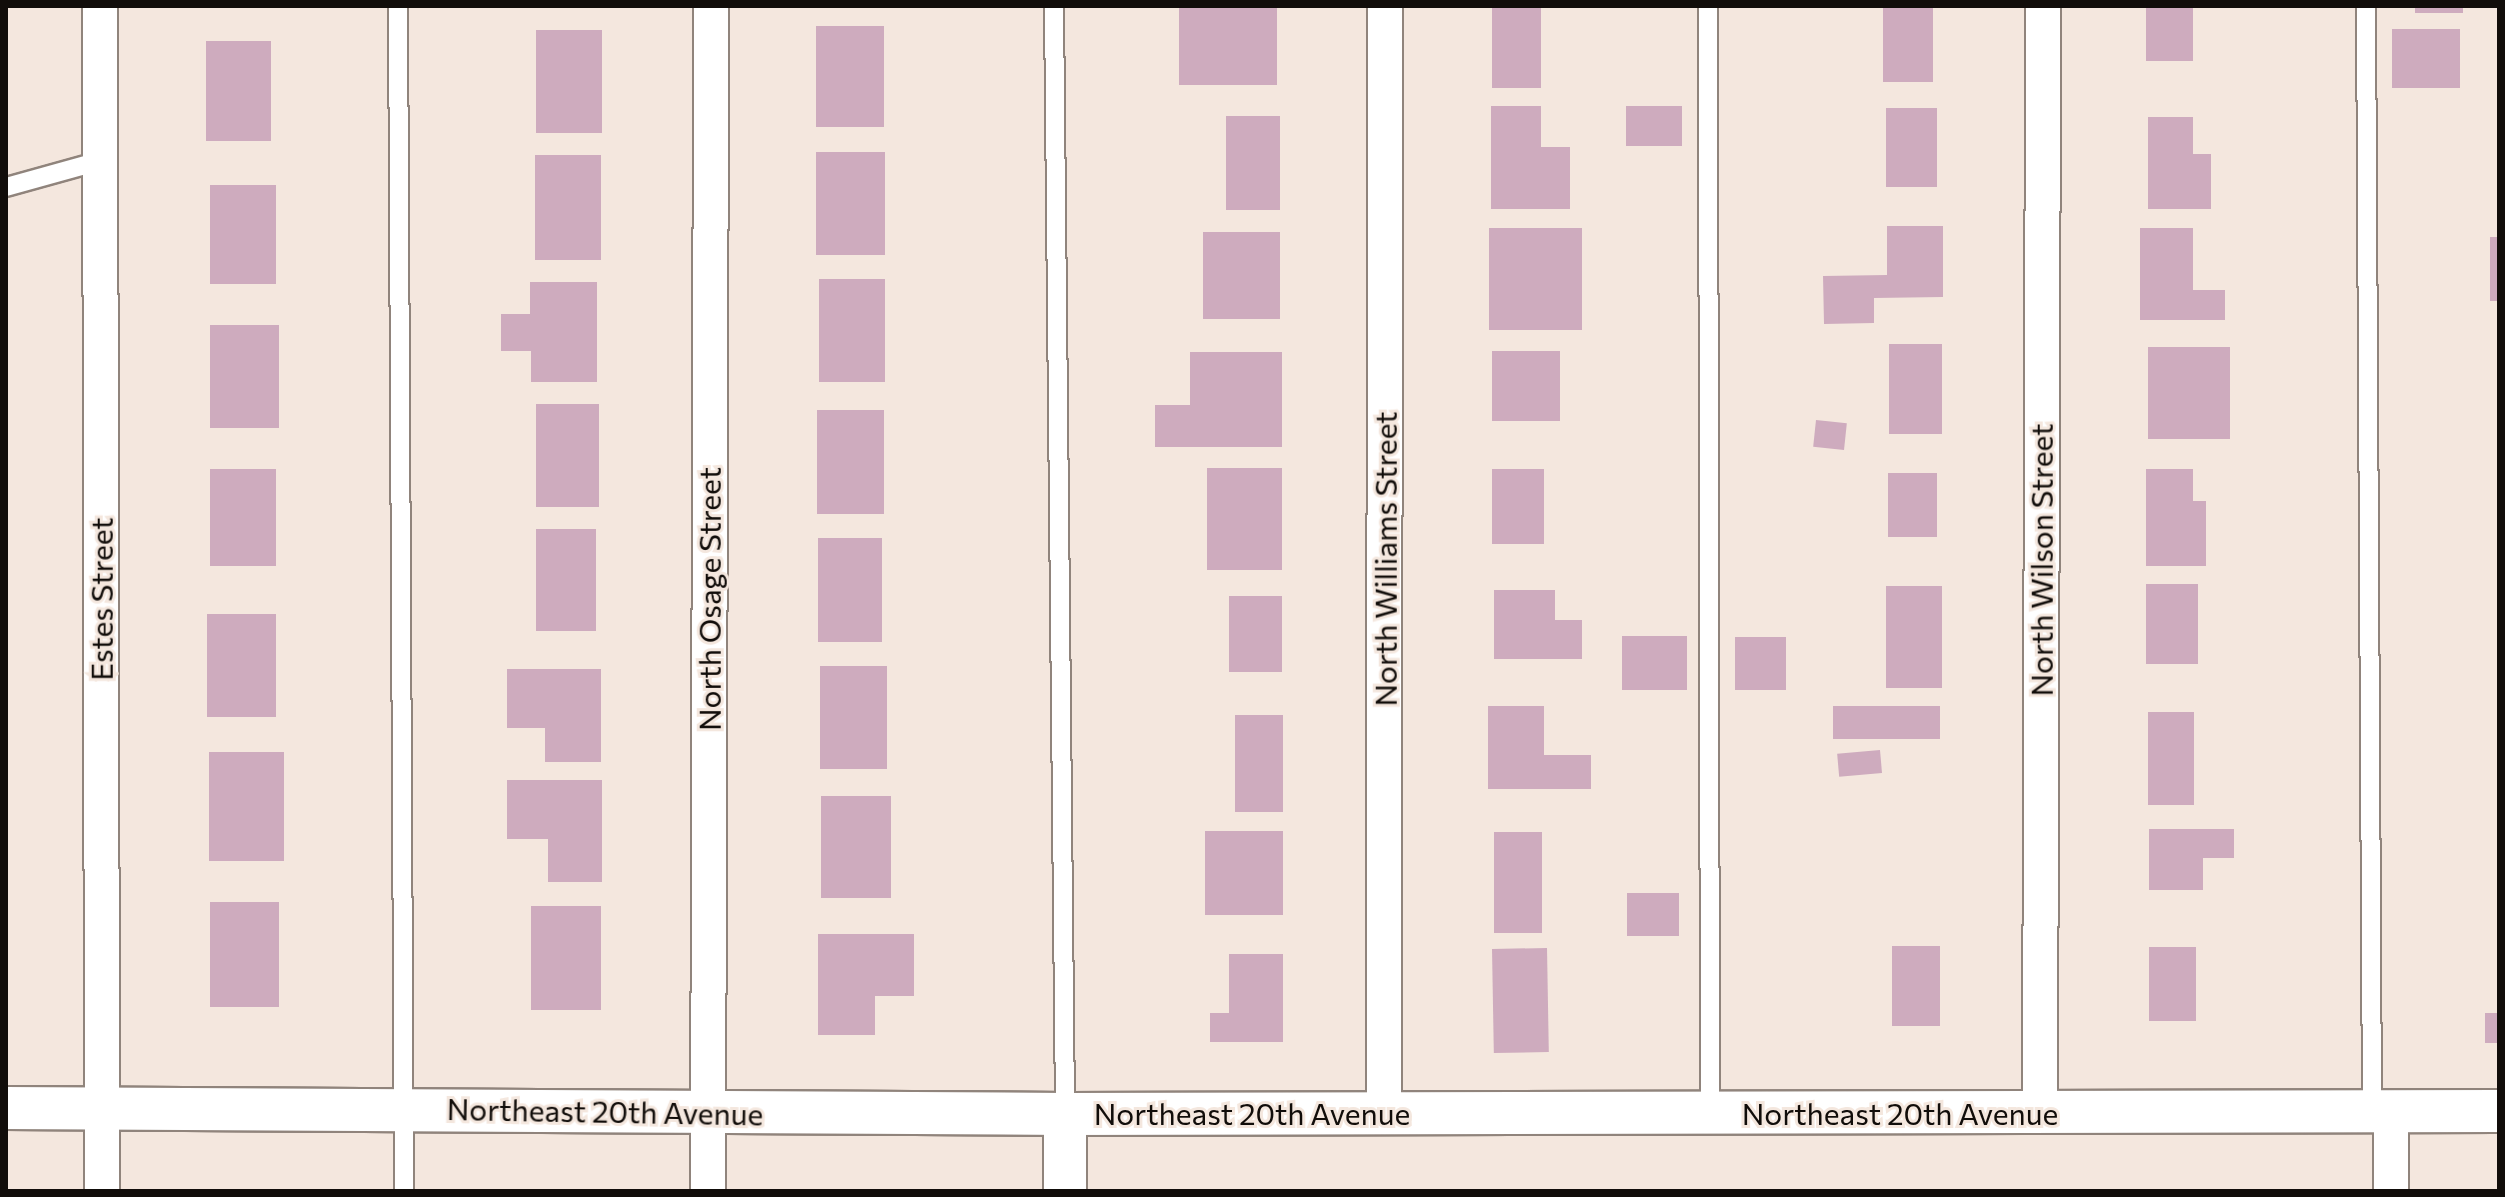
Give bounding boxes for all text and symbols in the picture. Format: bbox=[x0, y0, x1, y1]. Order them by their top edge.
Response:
street label: North Williams Street bbox=[1367, 411, 1403, 707]
street label: North Wilson Street bbox=[2023, 424, 2059, 696]
street label: North Osage Street bbox=[691, 467, 727, 731]
street label: Estes Street bbox=[83, 517, 119, 681]
street label: Northeast 20th Avenue bbox=[446, 1090, 764, 1132]
street label: Northeast 20th Avenue bbox=[1094, 1095, 1410, 1131]
street label: Northeast 20th Avenue bbox=[1742, 1095, 2058, 1131]

